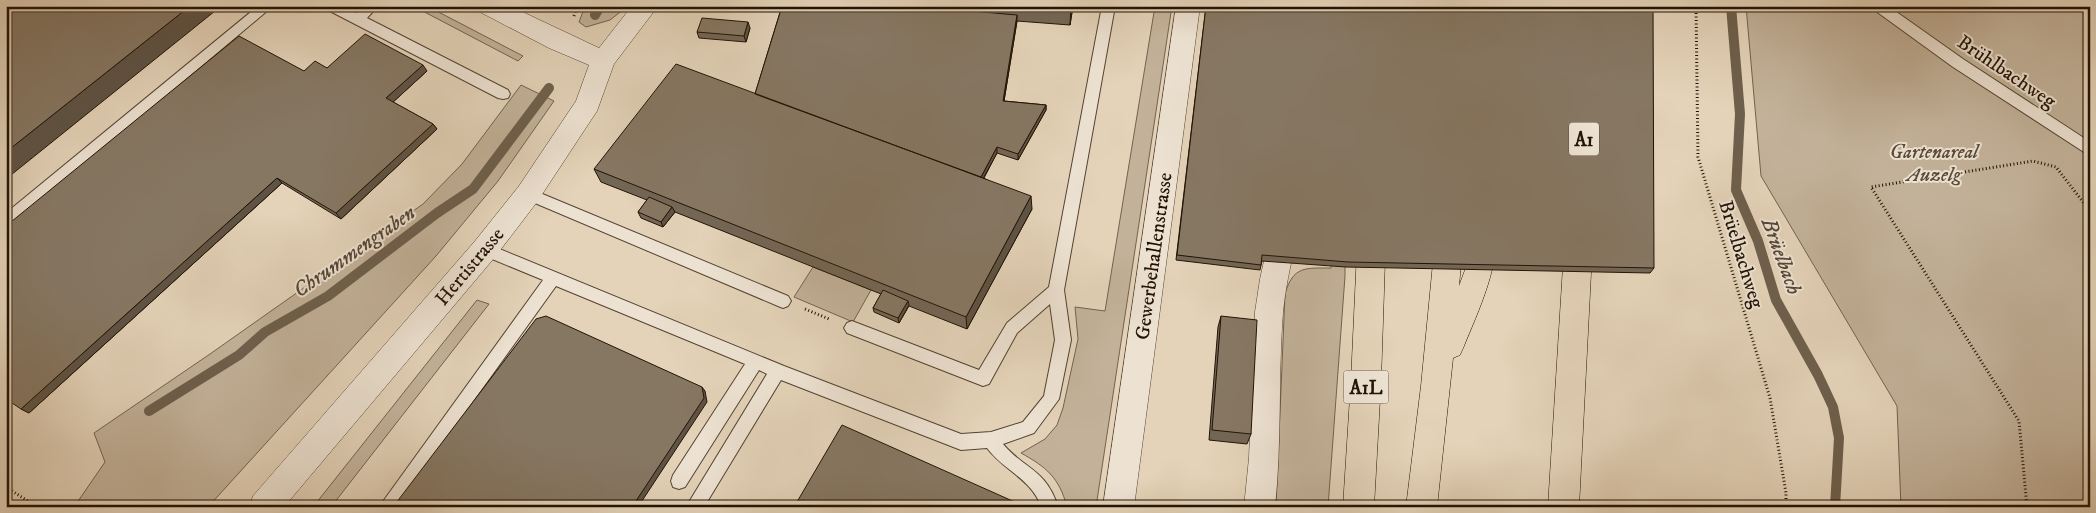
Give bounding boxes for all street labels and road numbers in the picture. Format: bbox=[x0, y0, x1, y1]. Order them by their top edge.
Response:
street label: Brühlbachweg bbox=[1952, 30, 2061, 115]
road number: A1 bbox=[1569, 122, 1599, 156]
street label: Gewerbehallenstrasse bbox=[1130, 171, 1179, 341]
street label: Brüelbachweg bbox=[1712, 197, 1769, 312]
street label: Hertistrasse bbox=[430, 223, 510, 311]
road number: A1L bbox=[1344, 371, 1388, 404]

